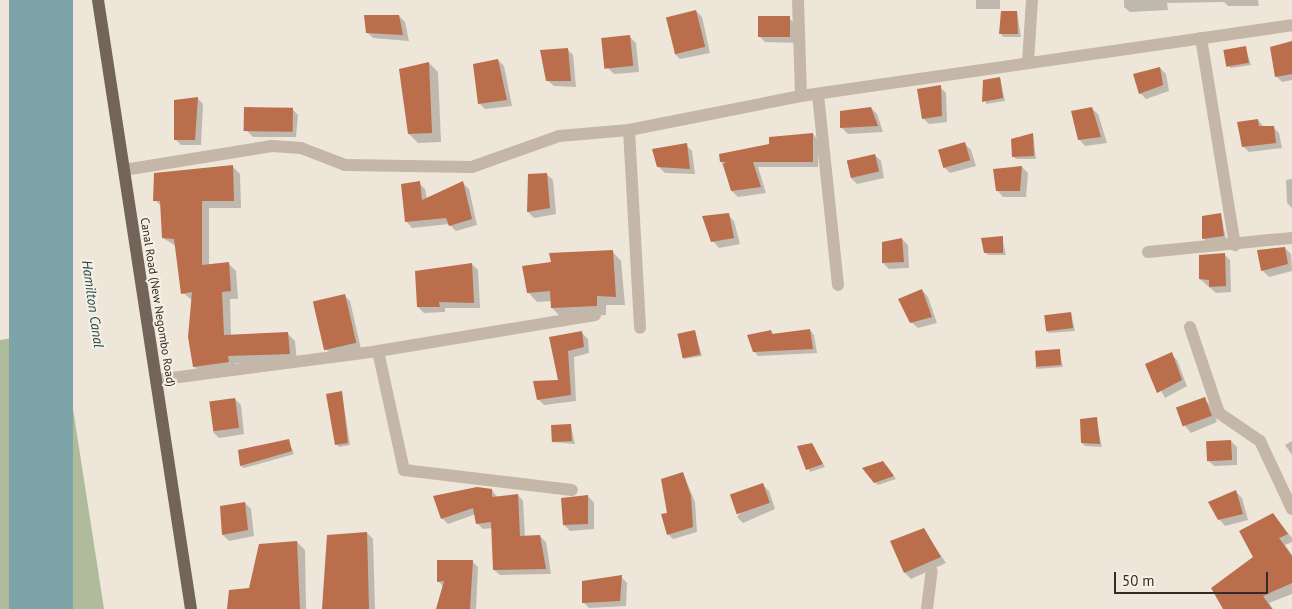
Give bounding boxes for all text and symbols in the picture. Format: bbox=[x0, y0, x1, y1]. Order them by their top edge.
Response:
street label: Canal Road (New Negombo Road) bbox=[137, 216, 179, 388]
water label: Hamilton Canal bbox=[79, 259, 107, 349]
scale bar bbox=[1117, 562, 1271, 594]
text: 50 m bbox=[1122, 571, 1155, 590]

